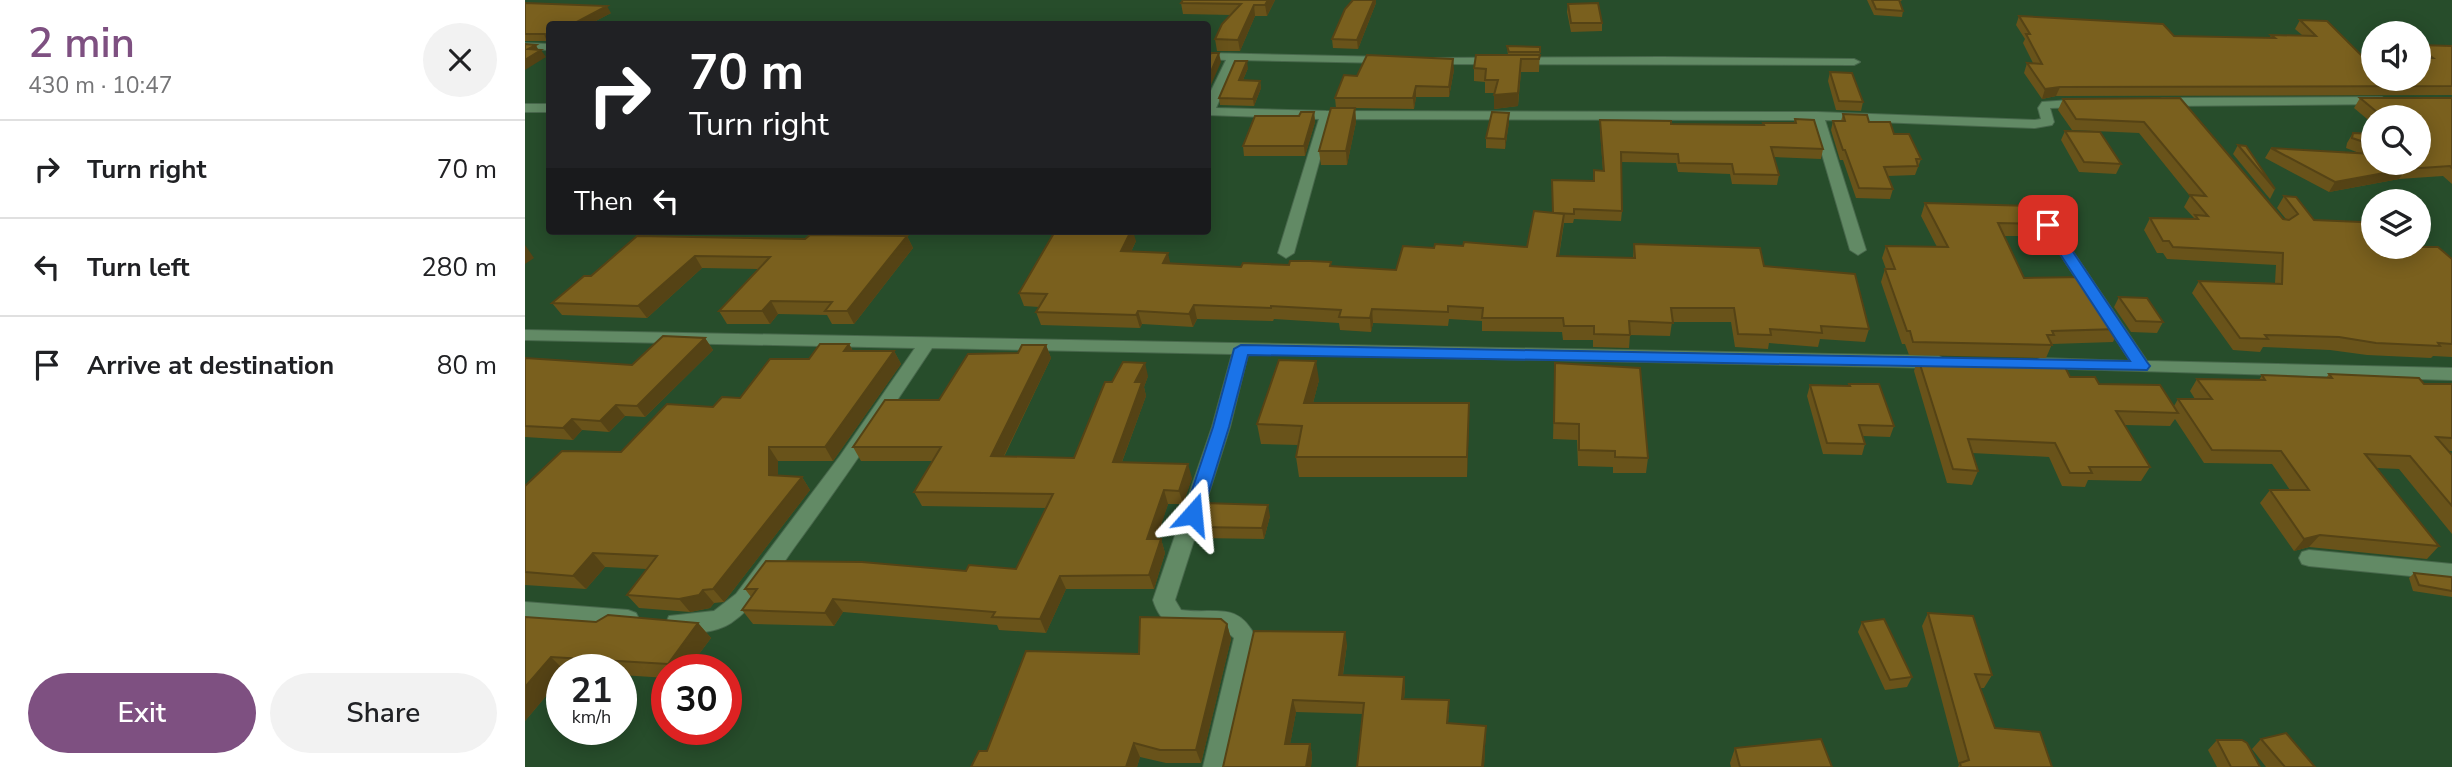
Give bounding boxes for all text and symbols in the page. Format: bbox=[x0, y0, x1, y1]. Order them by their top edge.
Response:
text: 2 min bbox=[28, 15, 135, 72]
map controls bbox=[2361, 21, 2431, 259]
button: sound bbox=[2361, 21, 2431, 91]
button: close bbox=[423, 23, 497, 97]
text: 70 m bbox=[689, 39, 804, 106]
icon: right bbox=[574, 49, 665, 140]
text: 430 m · 10:47 bbox=[28, 70, 173, 101]
text: Turn right bbox=[689, 103, 829, 146]
button: search bbox=[2361, 105, 2431, 175]
icon: right bbox=[28, 150, 66, 188]
text: Turn right bbox=[87, 152, 206, 187]
text: 70 m bbox=[437, 152, 497, 187]
icon: left bbox=[647, 182, 685, 220]
text: Then bbox=[574, 184, 633, 219]
button: layers bbox=[2361, 189, 2431, 259]
pin bbox=[2018, 195, 2078, 255]
icon: arrive bbox=[2029, 206, 2067, 244]
icon: left bbox=[28, 248, 66, 286]
text: Turn left bbox=[87, 250, 190, 285]
text: 280 m bbox=[421, 250, 497, 285]
icon: arrive bbox=[28, 346, 66, 384]
text: Arrive at destination bbox=[87, 348, 334, 383]
text: 80 m bbox=[437, 348, 497, 383]
position arrow bbox=[1156, 477, 1230, 551]
speed limit sign: 30 bbox=[651, 654, 742, 745]
text: 21 bbox=[570, 667, 613, 714]
button: Exit bbox=[28, 673, 256, 753]
button: Share bbox=[270, 673, 497, 753]
text: km/h bbox=[572, 705, 611, 729]

